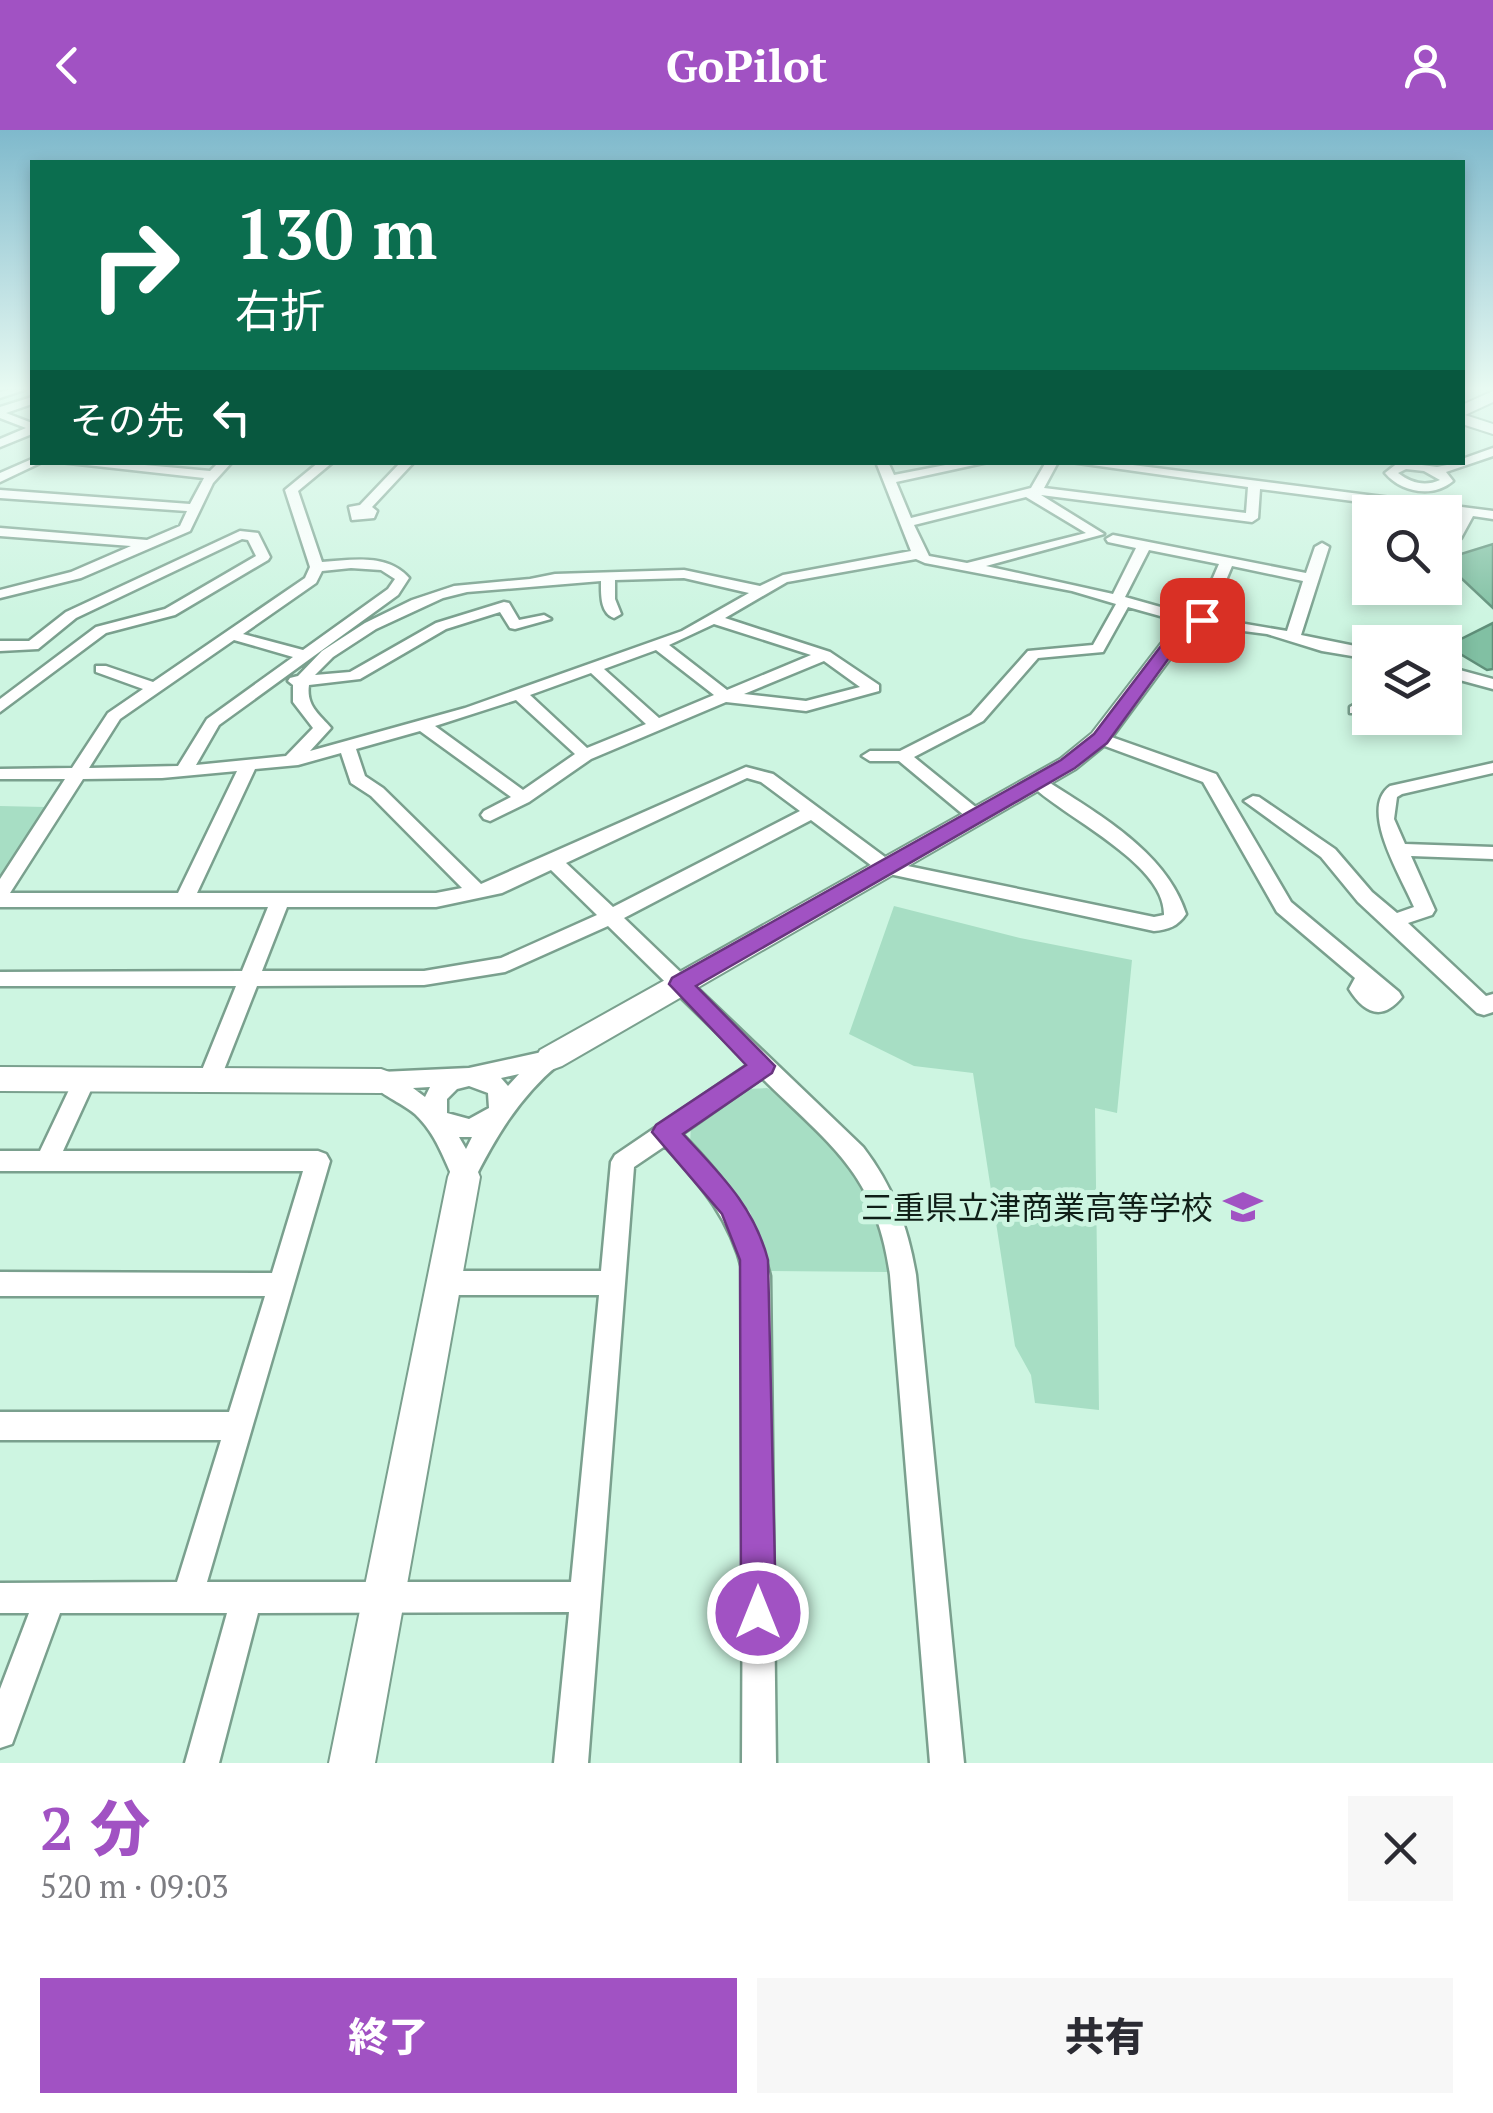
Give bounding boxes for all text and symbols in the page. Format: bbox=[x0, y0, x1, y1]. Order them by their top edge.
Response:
text: GoPilot bbox=[666, 35, 827, 95]
icon: back bbox=[40, 38, 95, 93]
icon: person bbox=[1398, 38, 1453, 93]
text: 130 m bbox=[235, 186, 437, 279]
icon: right bbox=[70, 200, 200, 330]
text: 右折 bbox=[235, 280, 325, 340]
icon: left bbox=[204, 390, 259, 445]
text: その先 bbox=[70, 395, 184, 445]
map controls bbox=[1352, 495, 1462, 735]
button: search bbox=[1352, 495, 1462, 605]
pin bbox=[1160, 578, 1245, 663]
icon: arrive bbox=[1175, 593, 1230, 648]
button: layers bbox=[1352, 625, 1462, 735]
place label: 三重県立津商業高等学校 bbox=[861, 1186, 1213, 1228]
school or university icon: 三重県立津商業高等学校 bbox=[1222, 1186, 1264, 1228]
position arrow bbox=[706, 1561, 810, 1665]
text: 2 分 bbox=[40, 1788, 150, 1867]
button: close bbox=[1348, 1796, 1453, 1901]
text: 520 m · 09:03 bbox=[40, 1865, 228, 1907]
button: 終了 bbox=[40, 1978, 737, 2093]
button: 共有 bbox=[757, 1978, 1453, 2093]

